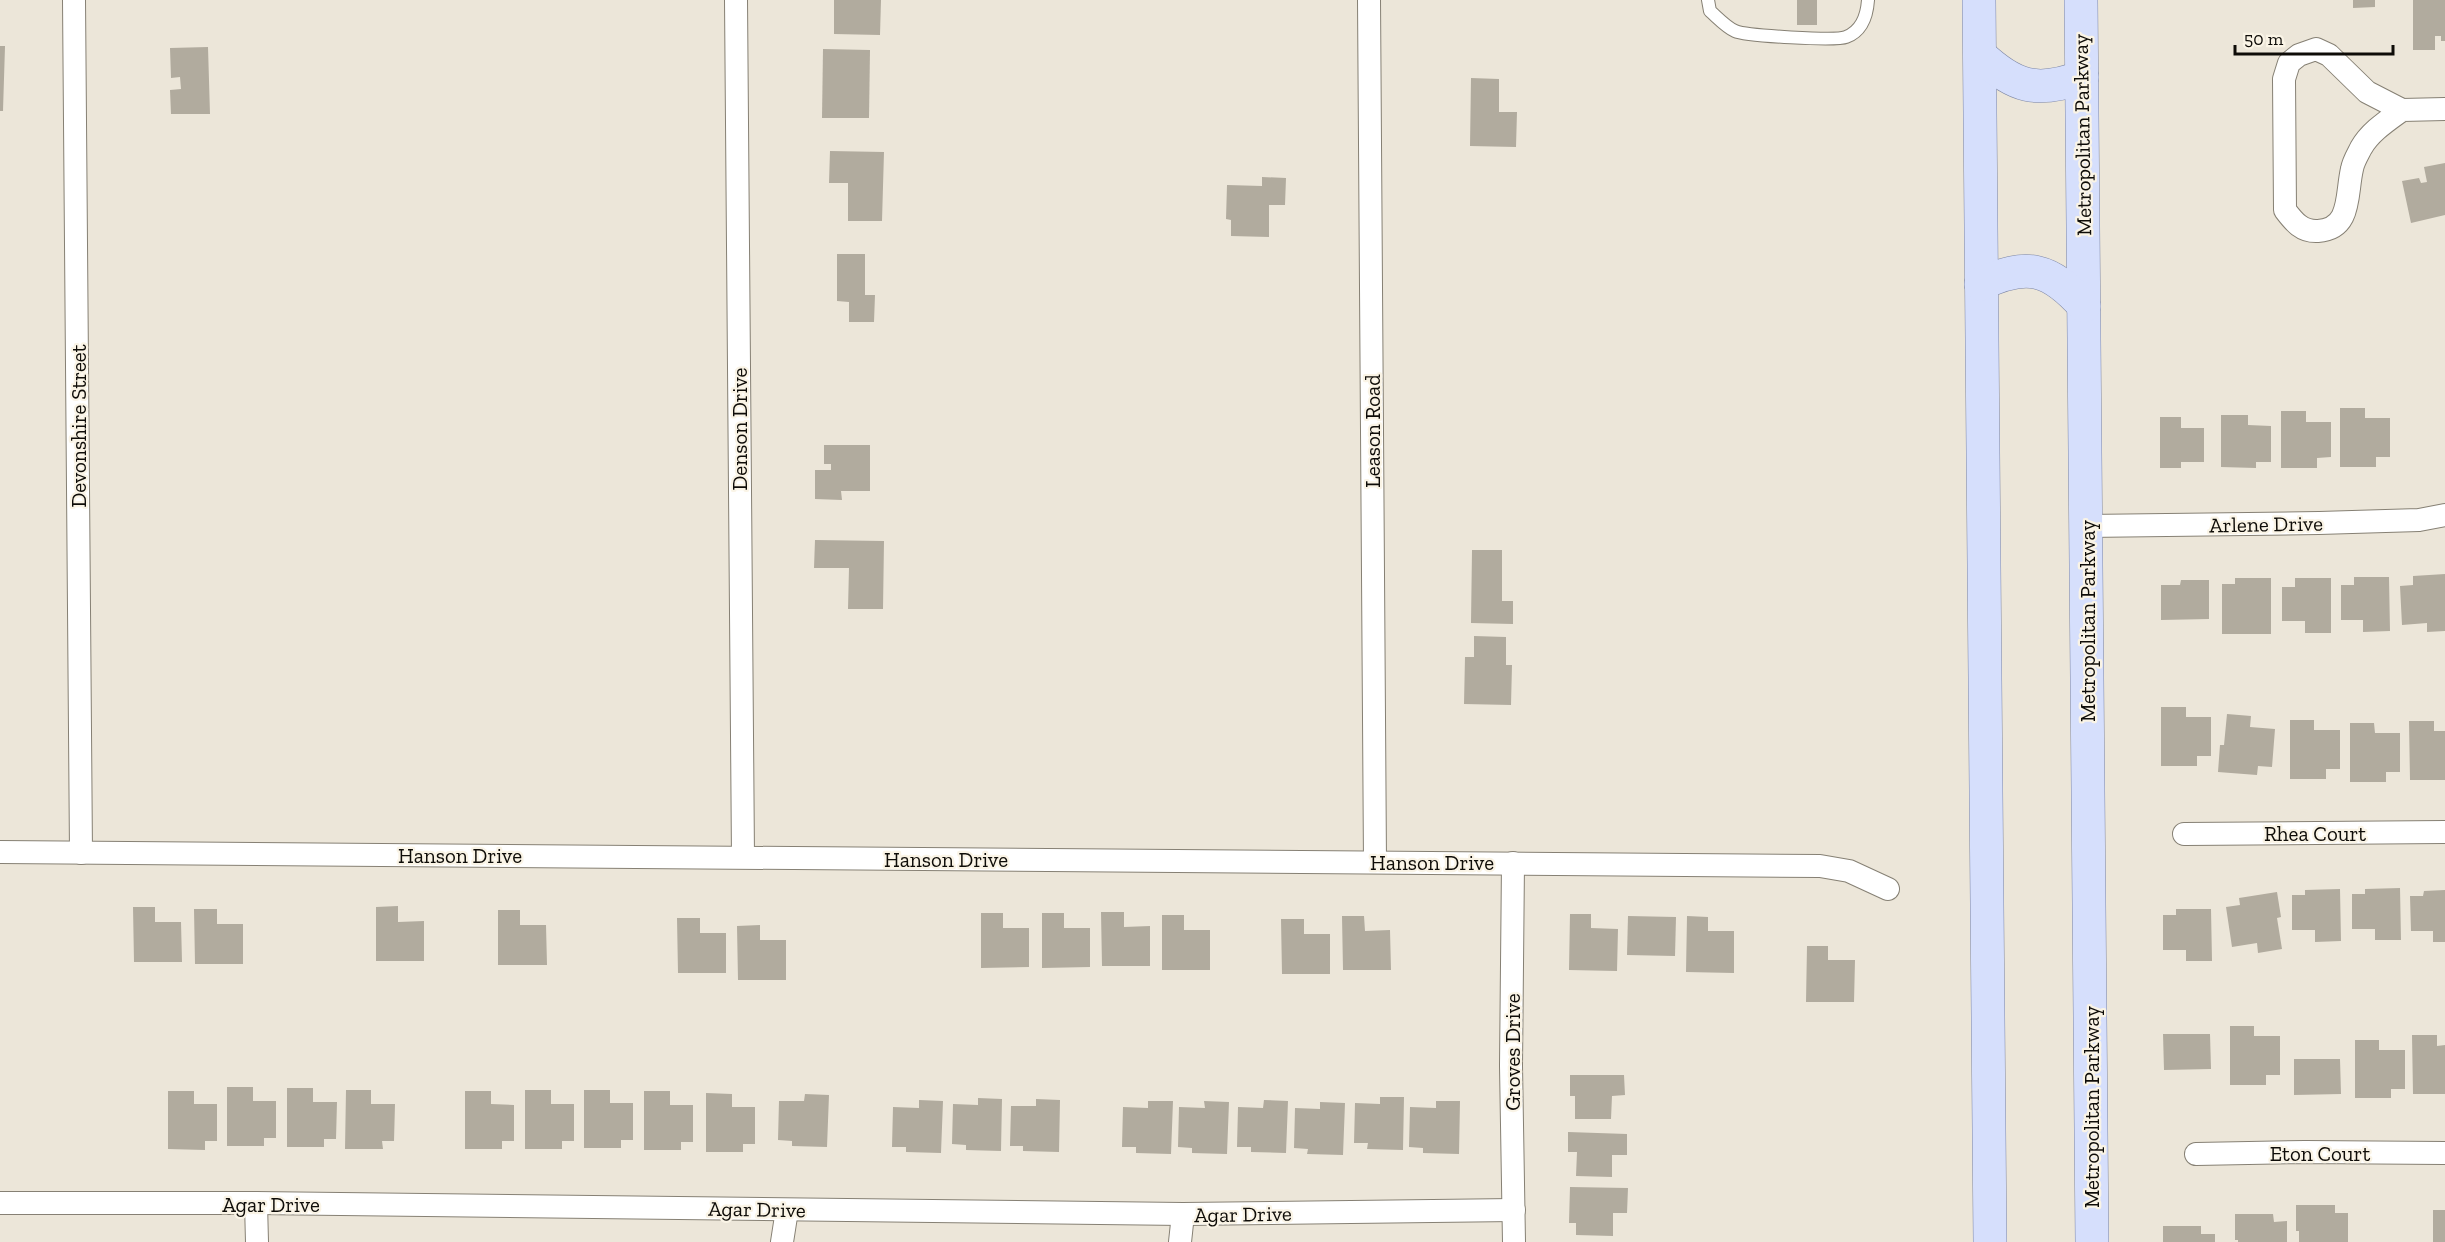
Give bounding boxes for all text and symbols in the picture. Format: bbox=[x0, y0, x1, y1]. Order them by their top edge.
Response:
scale bar bbox=[2235, 18, 2392, 56]
text: 50 m bbox=[2244, 28, 2284, 50]
street label: Metropolitan Parkway bbox=[2068, 34, 2096, 236]
street label: Devonshire Street bbox=[66, 344, 91, 508]
street label: Denson Drive bbox=[727, 367, 752, 490]
street label: Leason Road bbox=[1360, 374, 1385, 488]
street label: Arlene Drive bbox=[2209, 511, 2323, 537]
street label: Metropolitan Parkway bbox=[2075, 520, 2100, 722]
street label: Rhea Court bbox=[2264, 821, 2366, 846]
street label: Hanson Drive bbox=[398, 843, 522, 868]
street label: Hanson Drive bbox=[884, 847, 1008, 872]
street label: Hanson Drive bbox=[1370, 850, 1494, 875]
street label: Groves Drive bbox=[1500, 993, 1525, 1111]
street label: Metropolitan Parkway bbox=[2079, 1006, 2104, 1208]
street label: Eton Court bbox=[2270, 1141, 2370, 1166]
street label: Agar Drive bbox=[222, 1192, 320, 1217]
street label: Agar Drive bbox=[708, 1196, 806, 1222]
street label: Agar Drive bbox=[1194, 1201, 1292, 1227]

